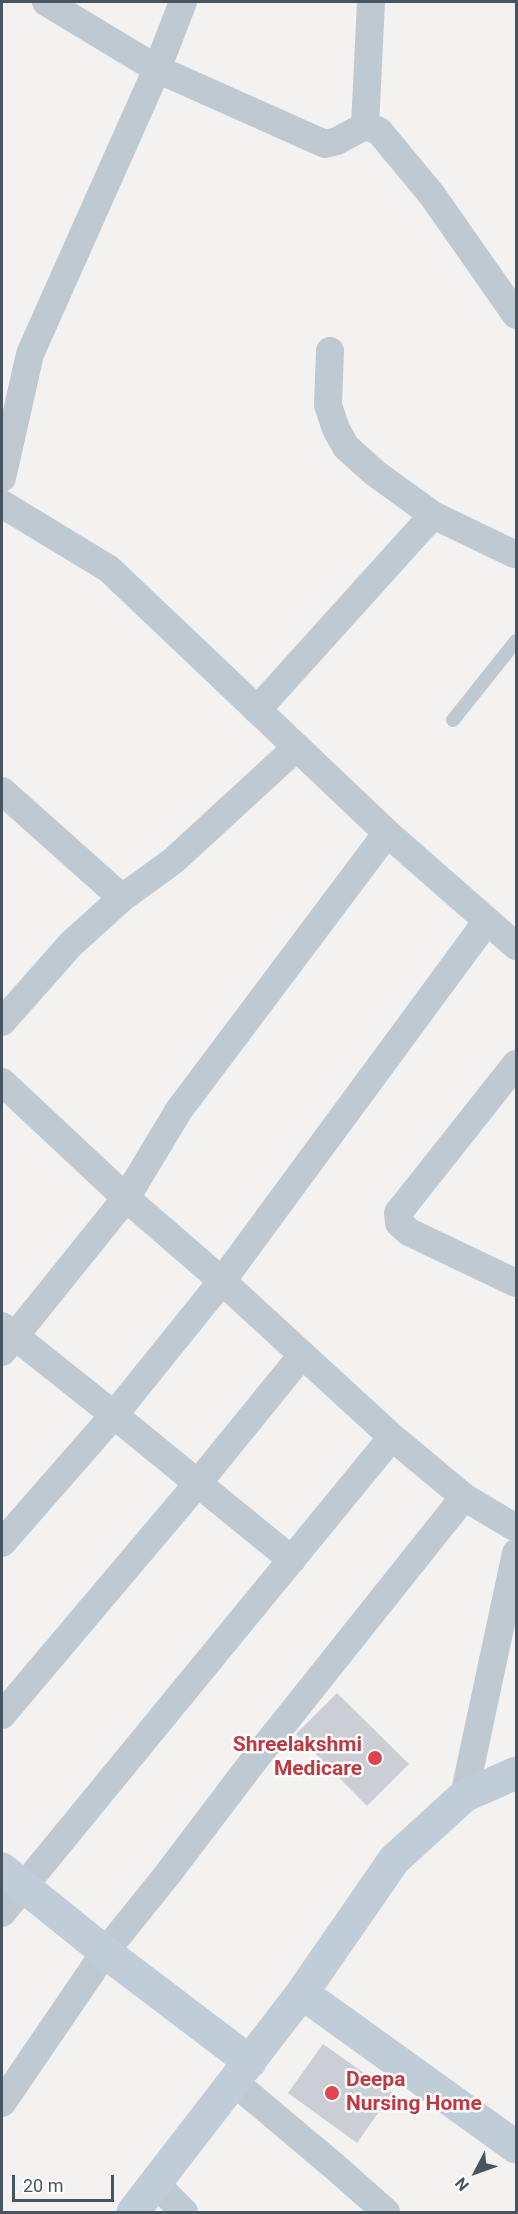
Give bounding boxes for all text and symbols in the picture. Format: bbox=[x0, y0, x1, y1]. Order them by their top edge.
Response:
place label: Shreelakshmi Medicare bbox=[233, 1733, 362, 1783]
marker: Shreelakshmi Medicare bbox=[366, 1749, 384, 1767]
place label: Deepa Nursing Home bbox=[346, 2068, 482, 2118]
marker: Deepa Nursing Home bbox=[323, 2084, 341, 2102]
north arrow bbox=[446, 2142, 506, 2202]
scale bar bbox=[15, 2163, 117, 2201]
text: N bbox=[451, 2174, 473, 2195]
text: 20 m bbox=[23, 2175, 63, 2196]

